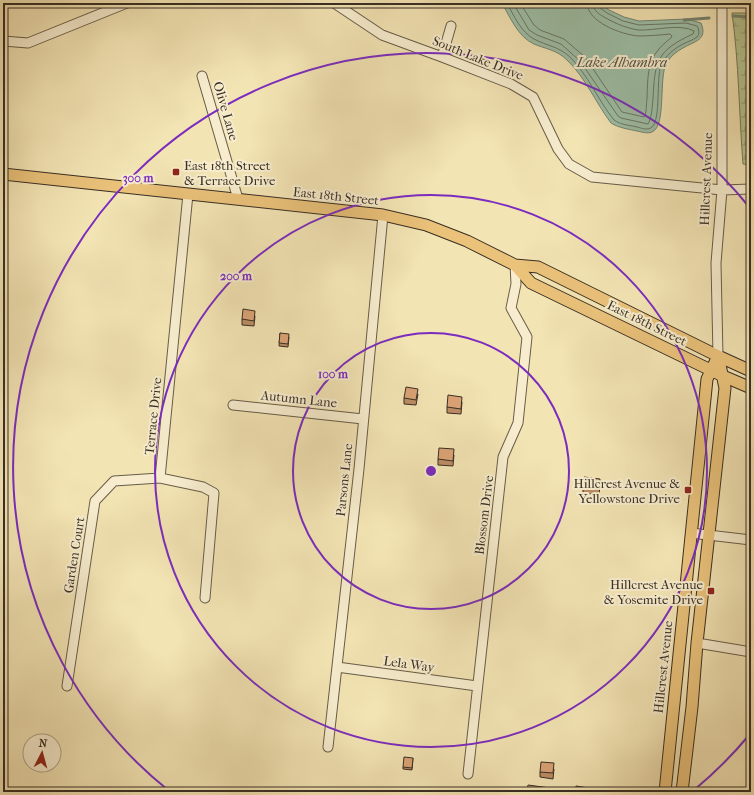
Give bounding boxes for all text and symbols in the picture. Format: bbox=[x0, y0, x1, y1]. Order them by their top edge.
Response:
street label: South Lake Drive bbox=[430, 33, 526, 83]
water label: Lake Alhambra bbox=[576, 54, 667, 71]
street label: Olive Lane bbox=[210, 80, 242, 143]
street label: Hillcrest Avenue bbox=[697, 132, 715, 226]
place label: East 18th Street & Terrace Drive bbox=[184, 158, 276, 188]
marker: East 18th Street & Terrace Drive bbox=[171, 167, 181, 177]
text: 300 m bbox=[123, 171, 154, 186]
street label: East 18th Street bbox=[292, 184, 380, 208]
text: 200 m bbox=[220, 269, 253, 283]
street label: East 18th Street bbox=[605, 297, 689, 349]
text: 100 m bbox=[318, 367, 349, 381]
street label: Terrace Drive bbox=[141, 376, 165, 456]
street label: Autumn Lane bbox=[259, 387, 338, 411]
street label: Parsons Lane bbox=[333, 442, 355, 517]
centre of rings bbox=[424, 464, 438, 478]
street label: Blossom Drive bbox=[472, 474, 496, 556]
place label: Hillcrest Avenue & Yellowstone Drive bbox=[574, 476, 681, 506]
marker: Hillcrest Avenue & Yellowstone Drive bbox=[683, 485, 693, 495]
street label: Garden Court bbox=[61, 515, 88, 594]
place label: Hillcrest Avenue & Yosemite Drive bbox=[604, 577, 704, 607]
marker: Hillcrest Avenue & Yosemite Drive bbox=[706, 586, 716, 596]
street label: Hillcrest Avenue bbox=[651, 619, 675, 714]
street label: Lela Way bbox=[383, 653, 436, 675]
north arrow bbox=[22, 733, 62, 773]
text: N bbox=[38, 737, 48, 751]

